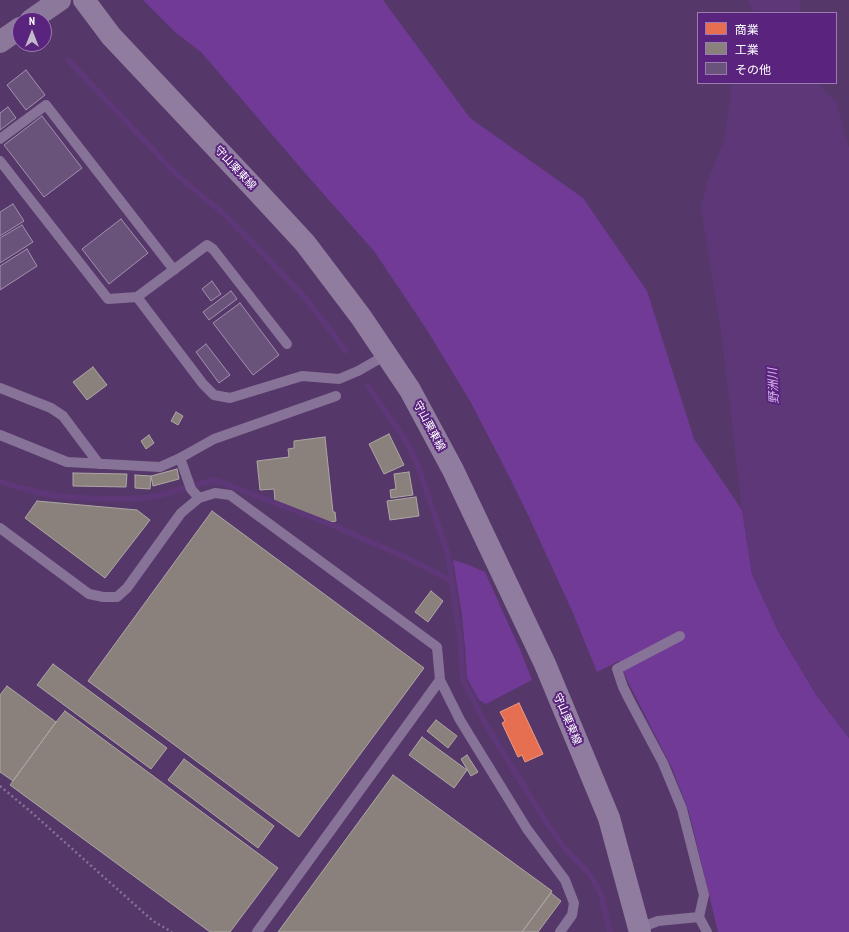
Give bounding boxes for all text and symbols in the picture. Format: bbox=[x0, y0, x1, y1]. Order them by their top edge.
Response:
north arrow bbox=[12, 12, 52, 52]
legend bbox=[697, 12, 837, 84]
text: N bbox=[29, 14, 35, 28]
text: 商業 bbox=[735, 22, 759, 37]
text: 工業 bbox=[735, 42, 759, 57]
text: その他 bbox=[735, 62, 771, 77]
street label: 守山栗東線 bbox=[211, 143, 259, 193]
water label: 野洲川 bbox=[766, 368, 782, 404]
street label: 守山栗東線 bbox=[410, 399, 448, 453]
street label: 守山栗東線 bbox=[550, 691, 584, 747]

